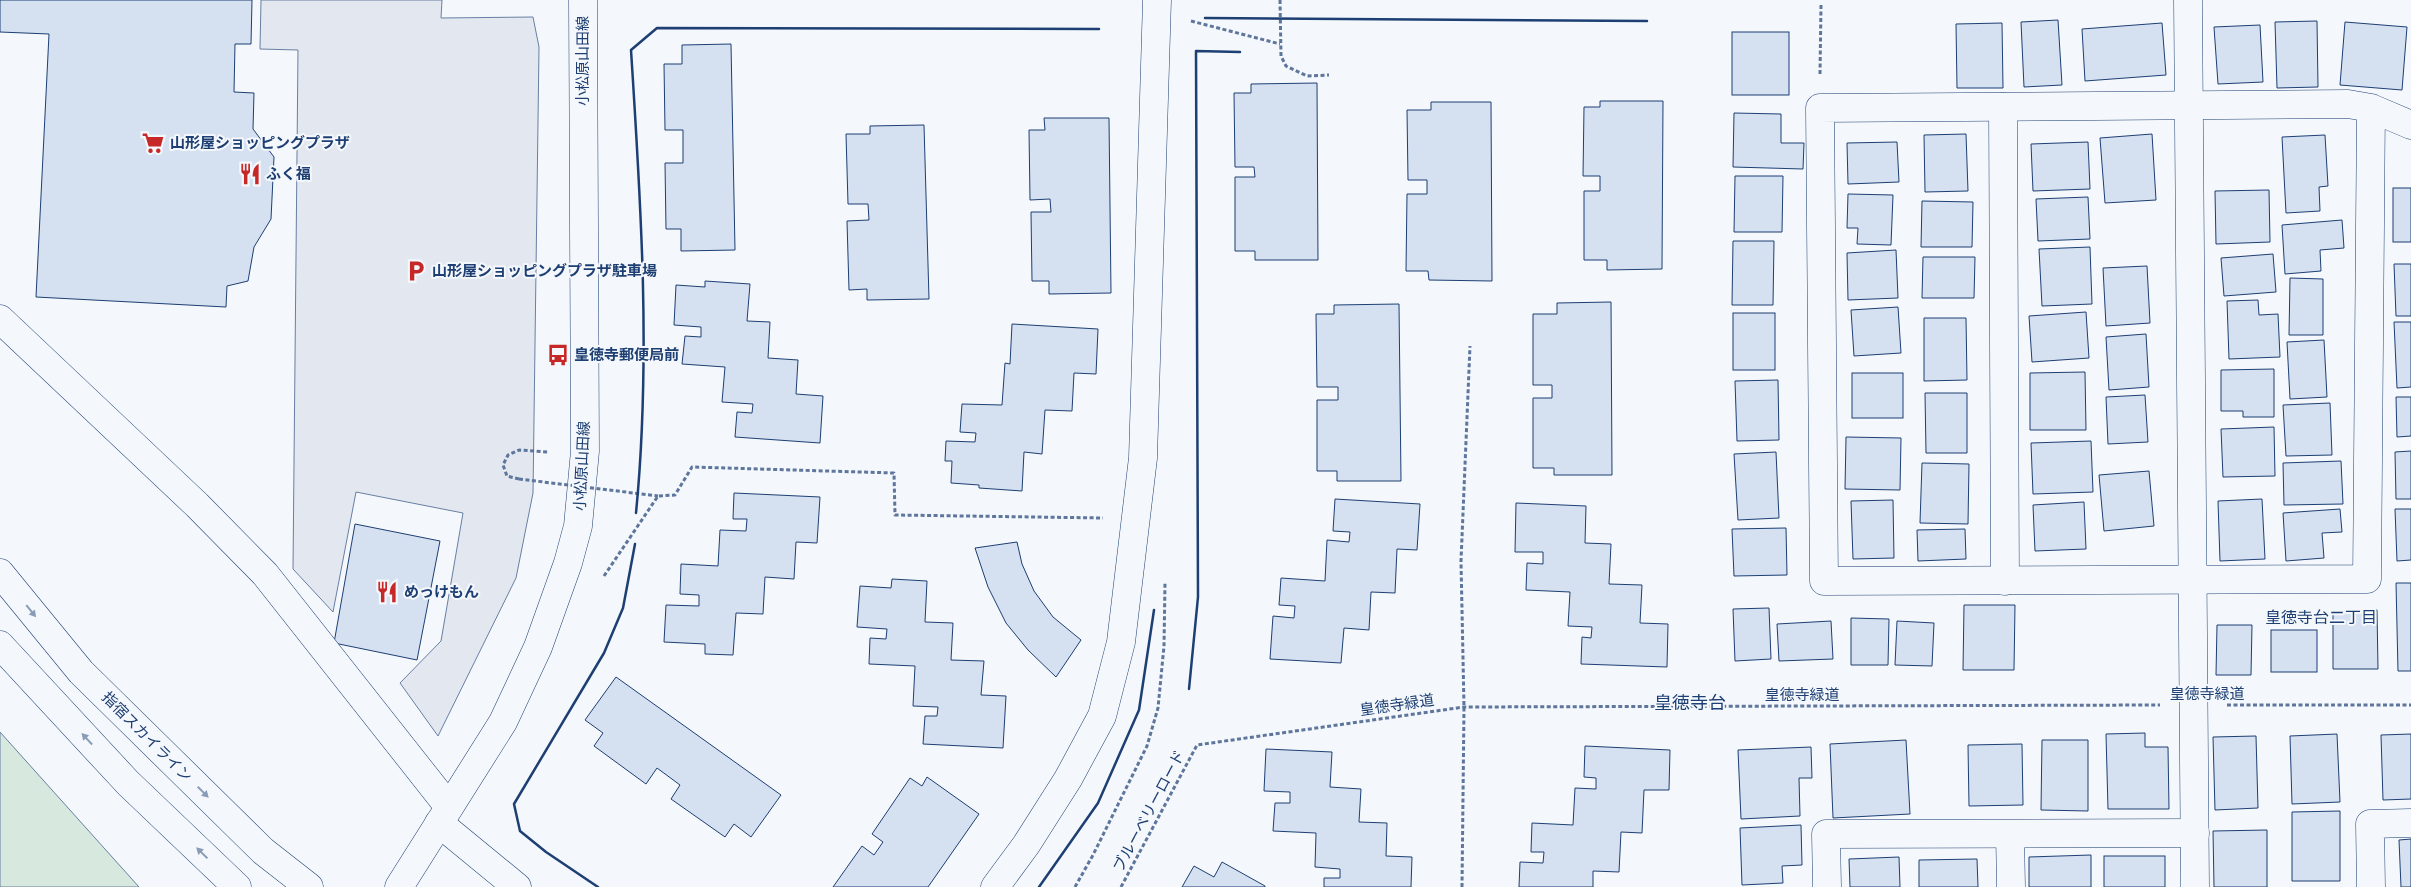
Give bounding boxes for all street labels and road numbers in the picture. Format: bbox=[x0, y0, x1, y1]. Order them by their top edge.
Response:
street label: 小松原山田線 bbox=[574, 16, 592, 106]
street label: 小松原山田線 bbox=[571, 421, 593, 511]
street label: 皇徳寺緑道 bbox=[2169, 685, 2245, 703]
street label: 皇徳寺緑道 bbox=[1764, 686, 1840, 704]
street label: 指宿スカイライン bbox=[98, 688, 196, 786]
street label: 皇徳寺緑道 bbox=[1359, 691, 1435, 719]
street label: ブルーベリーロード bbox=[1109, 747, 1189, 875]

